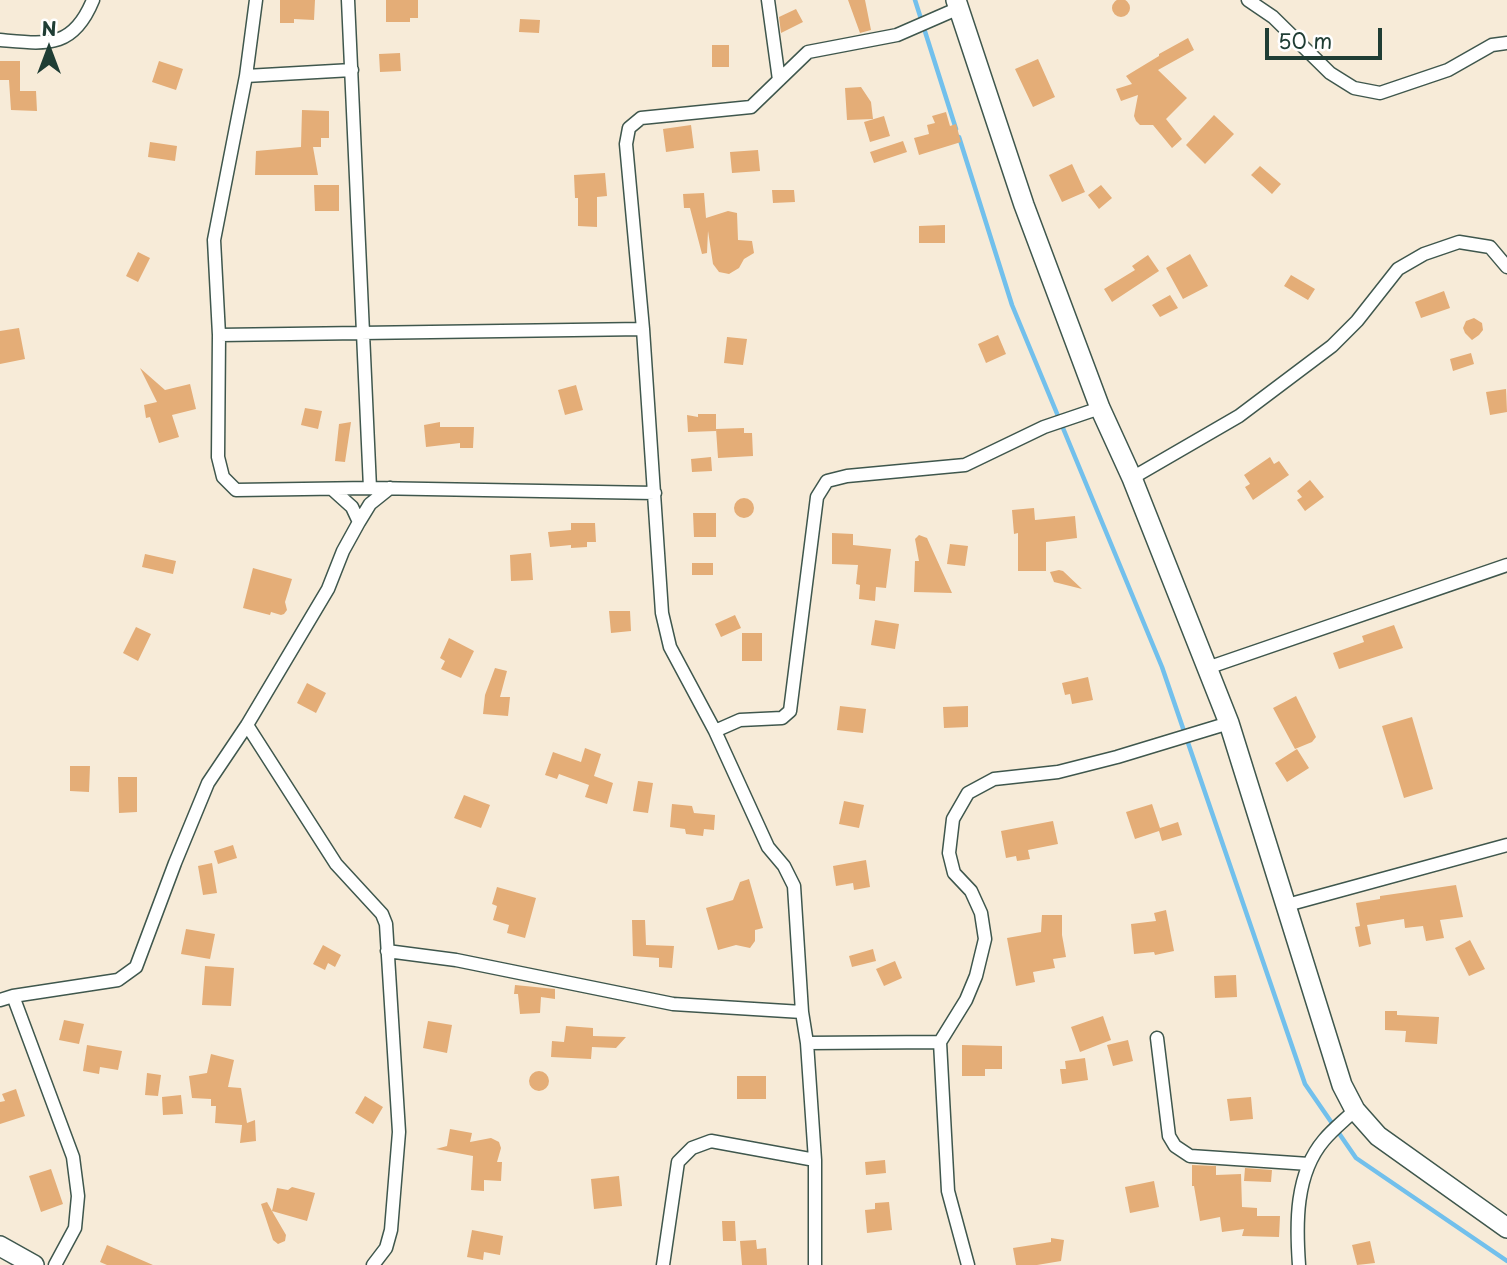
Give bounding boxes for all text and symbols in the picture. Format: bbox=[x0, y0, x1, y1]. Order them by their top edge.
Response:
north arrow bbox=[14, 14, 84, 84]
text: N bbox=[41, 14, 57, 42]
scale bar bbox=[1269, 14, 1386, 58]
text: 50 m bbox=[1278, 24, 1332, 56]

